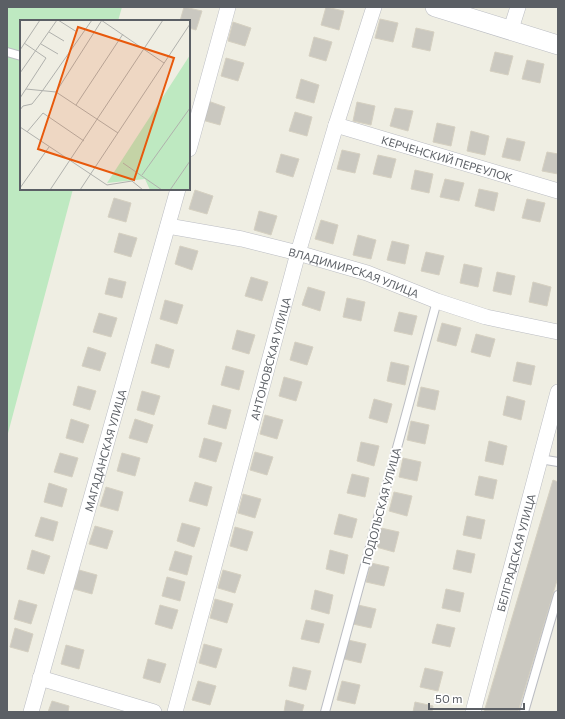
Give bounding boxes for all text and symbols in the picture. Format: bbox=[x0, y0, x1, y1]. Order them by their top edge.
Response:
inset map bbox=[20, 20, 190, 190]
street label: КЕРЧЕНСКИЙ ПЕРЕУЛОК bbox=[380, 132, 515, 184]
street label: ВЛАДИМИРСКАЯ УЛИЦА bbox=[288, 244, 421, 300]
street label: АНТОНОВСКАЯ УЛИЦА bbox=[247, 295, 293, 421]
street label: МАГАДАНСКАЯ УЛИЦА bbox=[81, 387, 128, 513]
street label: ПОДОЛЬСКАЯ УЛИЦА bbox=[359, 446, 403, 566]
street label: БЕЛГРАДСКАЯ УЛИЦА bbox=[493, 492, 537, 613]
scale bar bbox=[429, 685, 524, 711]
text: 50 m bbox=[435, 691, 463, 705]

